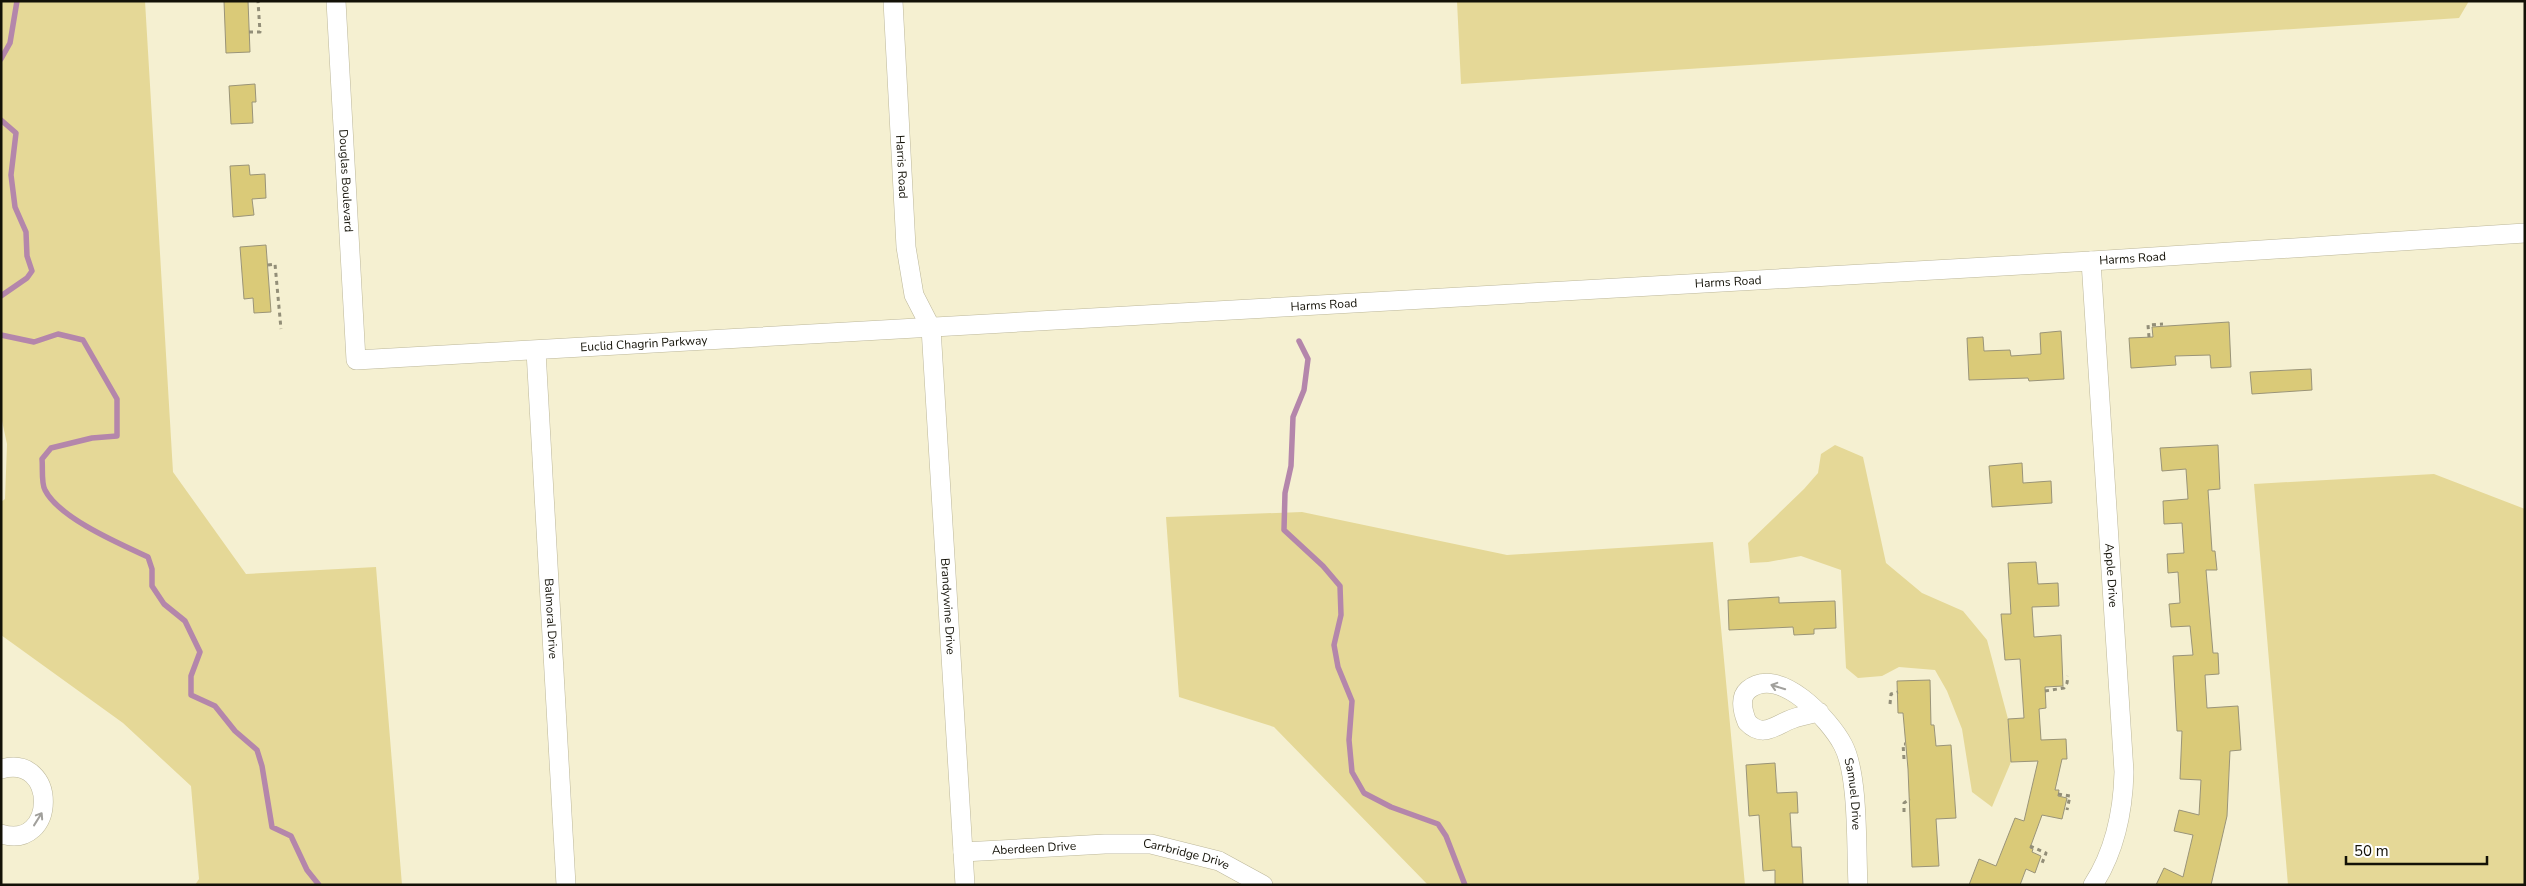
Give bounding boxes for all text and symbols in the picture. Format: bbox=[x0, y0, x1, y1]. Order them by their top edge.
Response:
street label: Douglas Boulevard bbox=[335, 129, 357, 233]
street label: Harris Road bbox=[892, 135, 911, 199]
street label: Harms Road bbox=[2099, 248, 2166, 268]
street label: Harms Road bbox=[1694, 272, 1762, 292]
street label: Harms Road bbox=[1290, 295, 1358, 315]
street label: Euclid Chagrin Parkway bbox=[580, 332, 709, 355]
street label: Apple Drive bbox=[2101, 543, 2121, 608]
street label: Brandywine Drive bbox=[937, 558, 959, 655]
street label: Balmoral Drive bbox=[541, 578, 561, 659]
one-way arrow bbox=[1770, 681, 1786, 691]
street label: Samuel Drive bbox=[1840, 756, 1865, 830]
one-way arrow bbox=[33, 812, 44, 826]
scale bar bbox=[2346, 834, 2487, 866]
street label: Carrbridge Drive bbox=[1143, 836, 1233, 873]
street label: Aberdeen Drive bbox=[991, 838, 1077, 858]
text: 50 m bbox=[2354, 841, 2389, 861]

